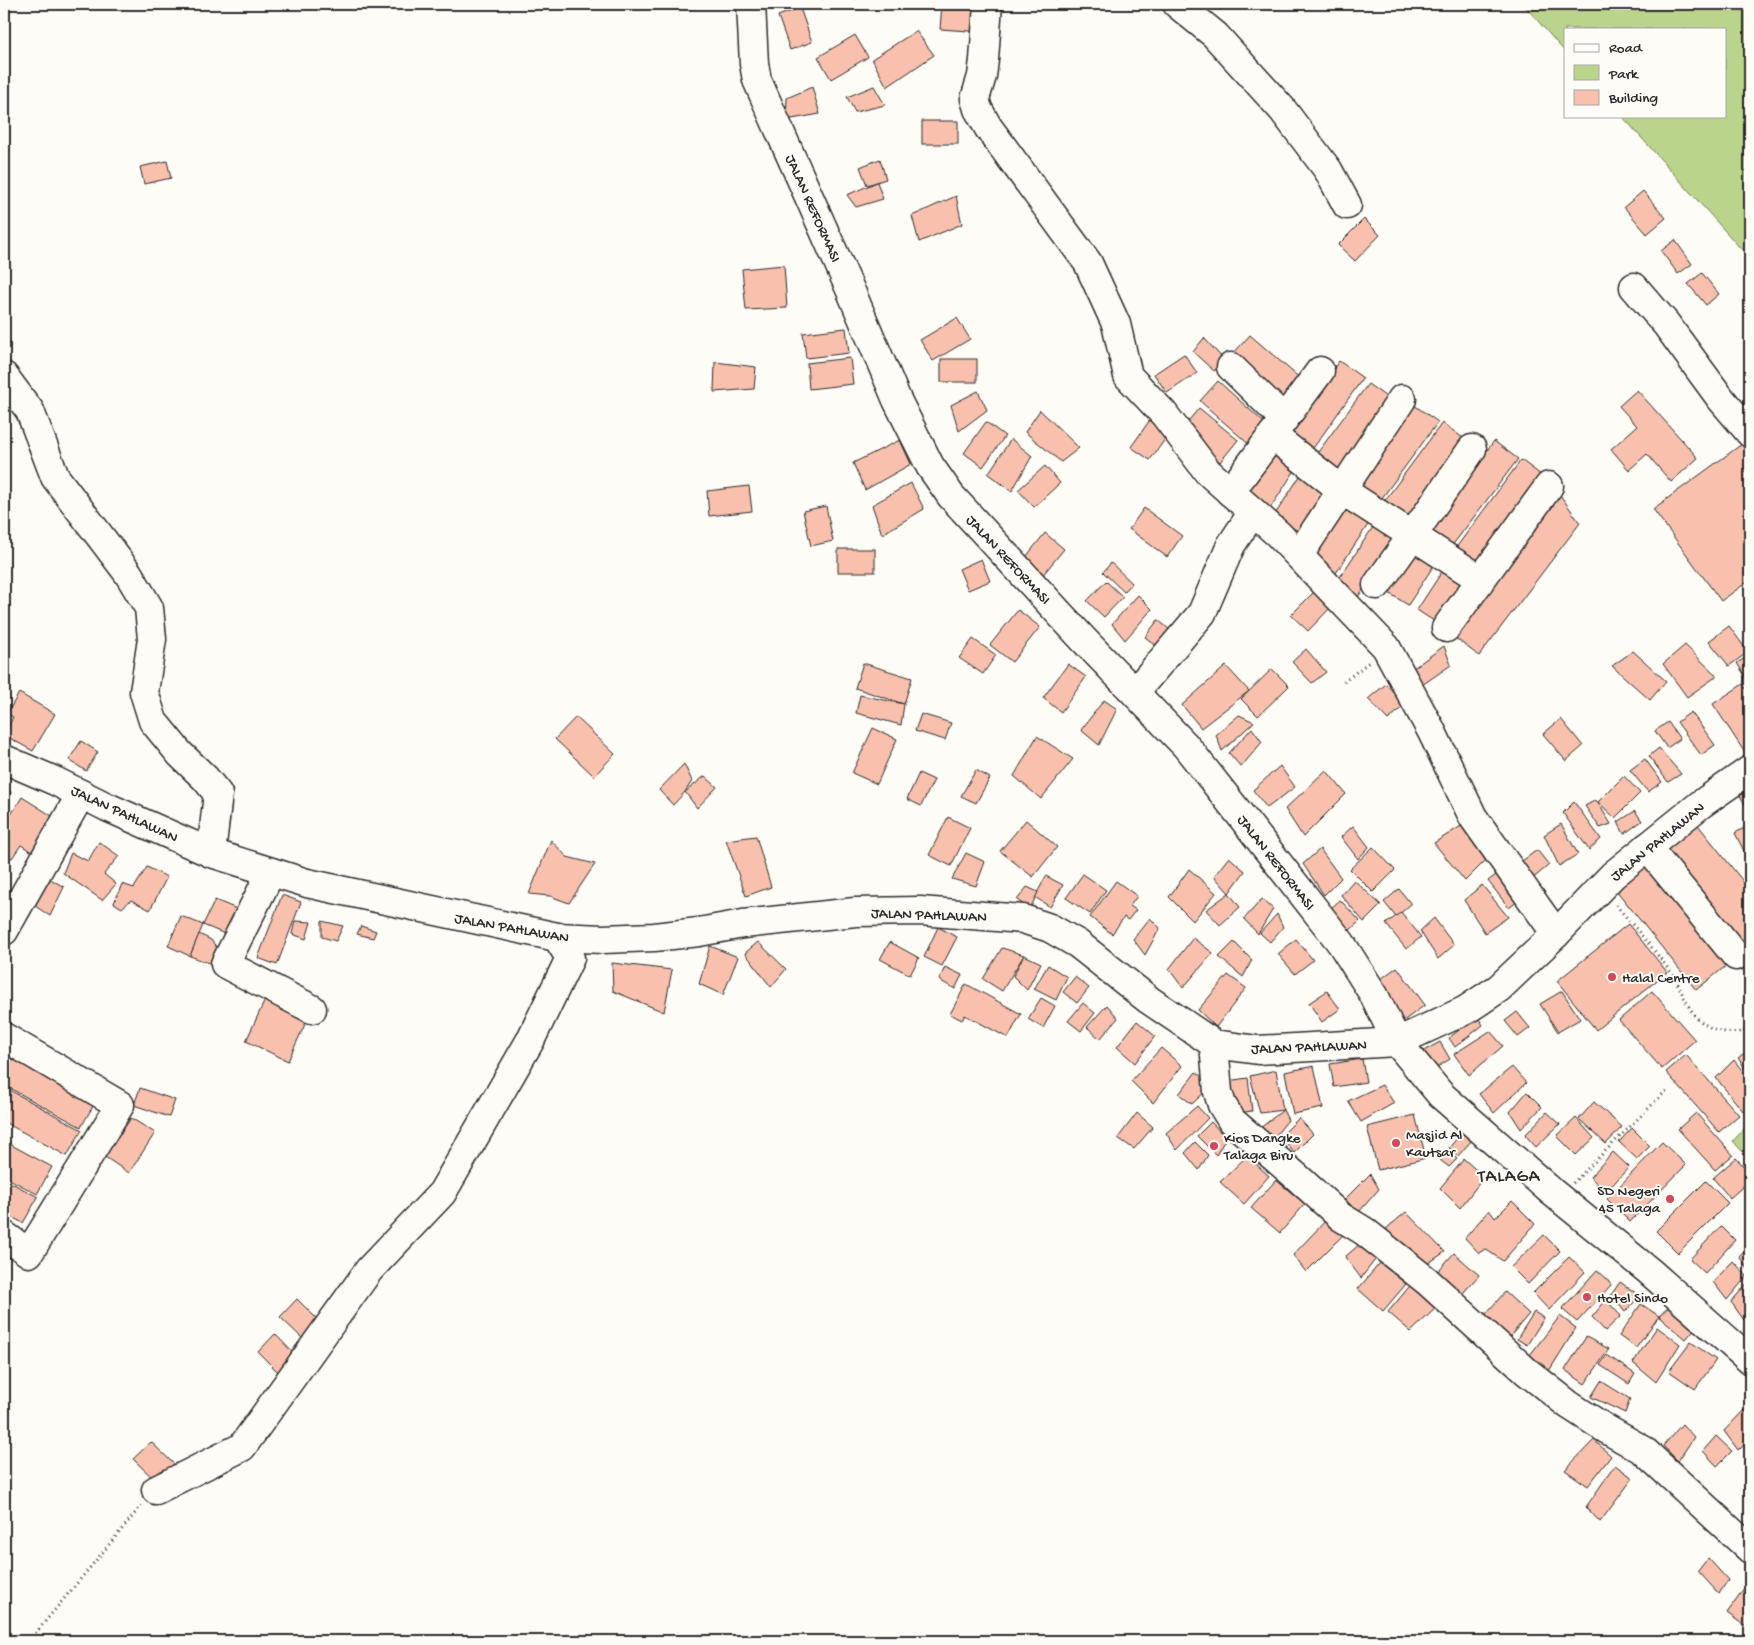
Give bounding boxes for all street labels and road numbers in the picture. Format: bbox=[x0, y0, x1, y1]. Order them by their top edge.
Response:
street label: JALAN REFORMASI bbox=[780, 152, 844, 265]
street label: JALAN REFORMASI bbox=[961, 512, 1054, 609]
street label: JALAN PAHLAWAN bbox=[68, 782, 181, 848]
street label: JALAN PAHLAWAN bbox=[1608, 799, 1709, 886]
street label: JALAN REFORMASI bbox=[1233, 812, 1318, 915]
street label: JALAN PAHLAWAN bbox=[871, 905, 987, 927]
street label: JALAN PAHLAWAN bbox=[453, 910, 570, 948]
street label: JALAN PAHLAWAN bbox=[1251, 1037, 1368, 1059]

